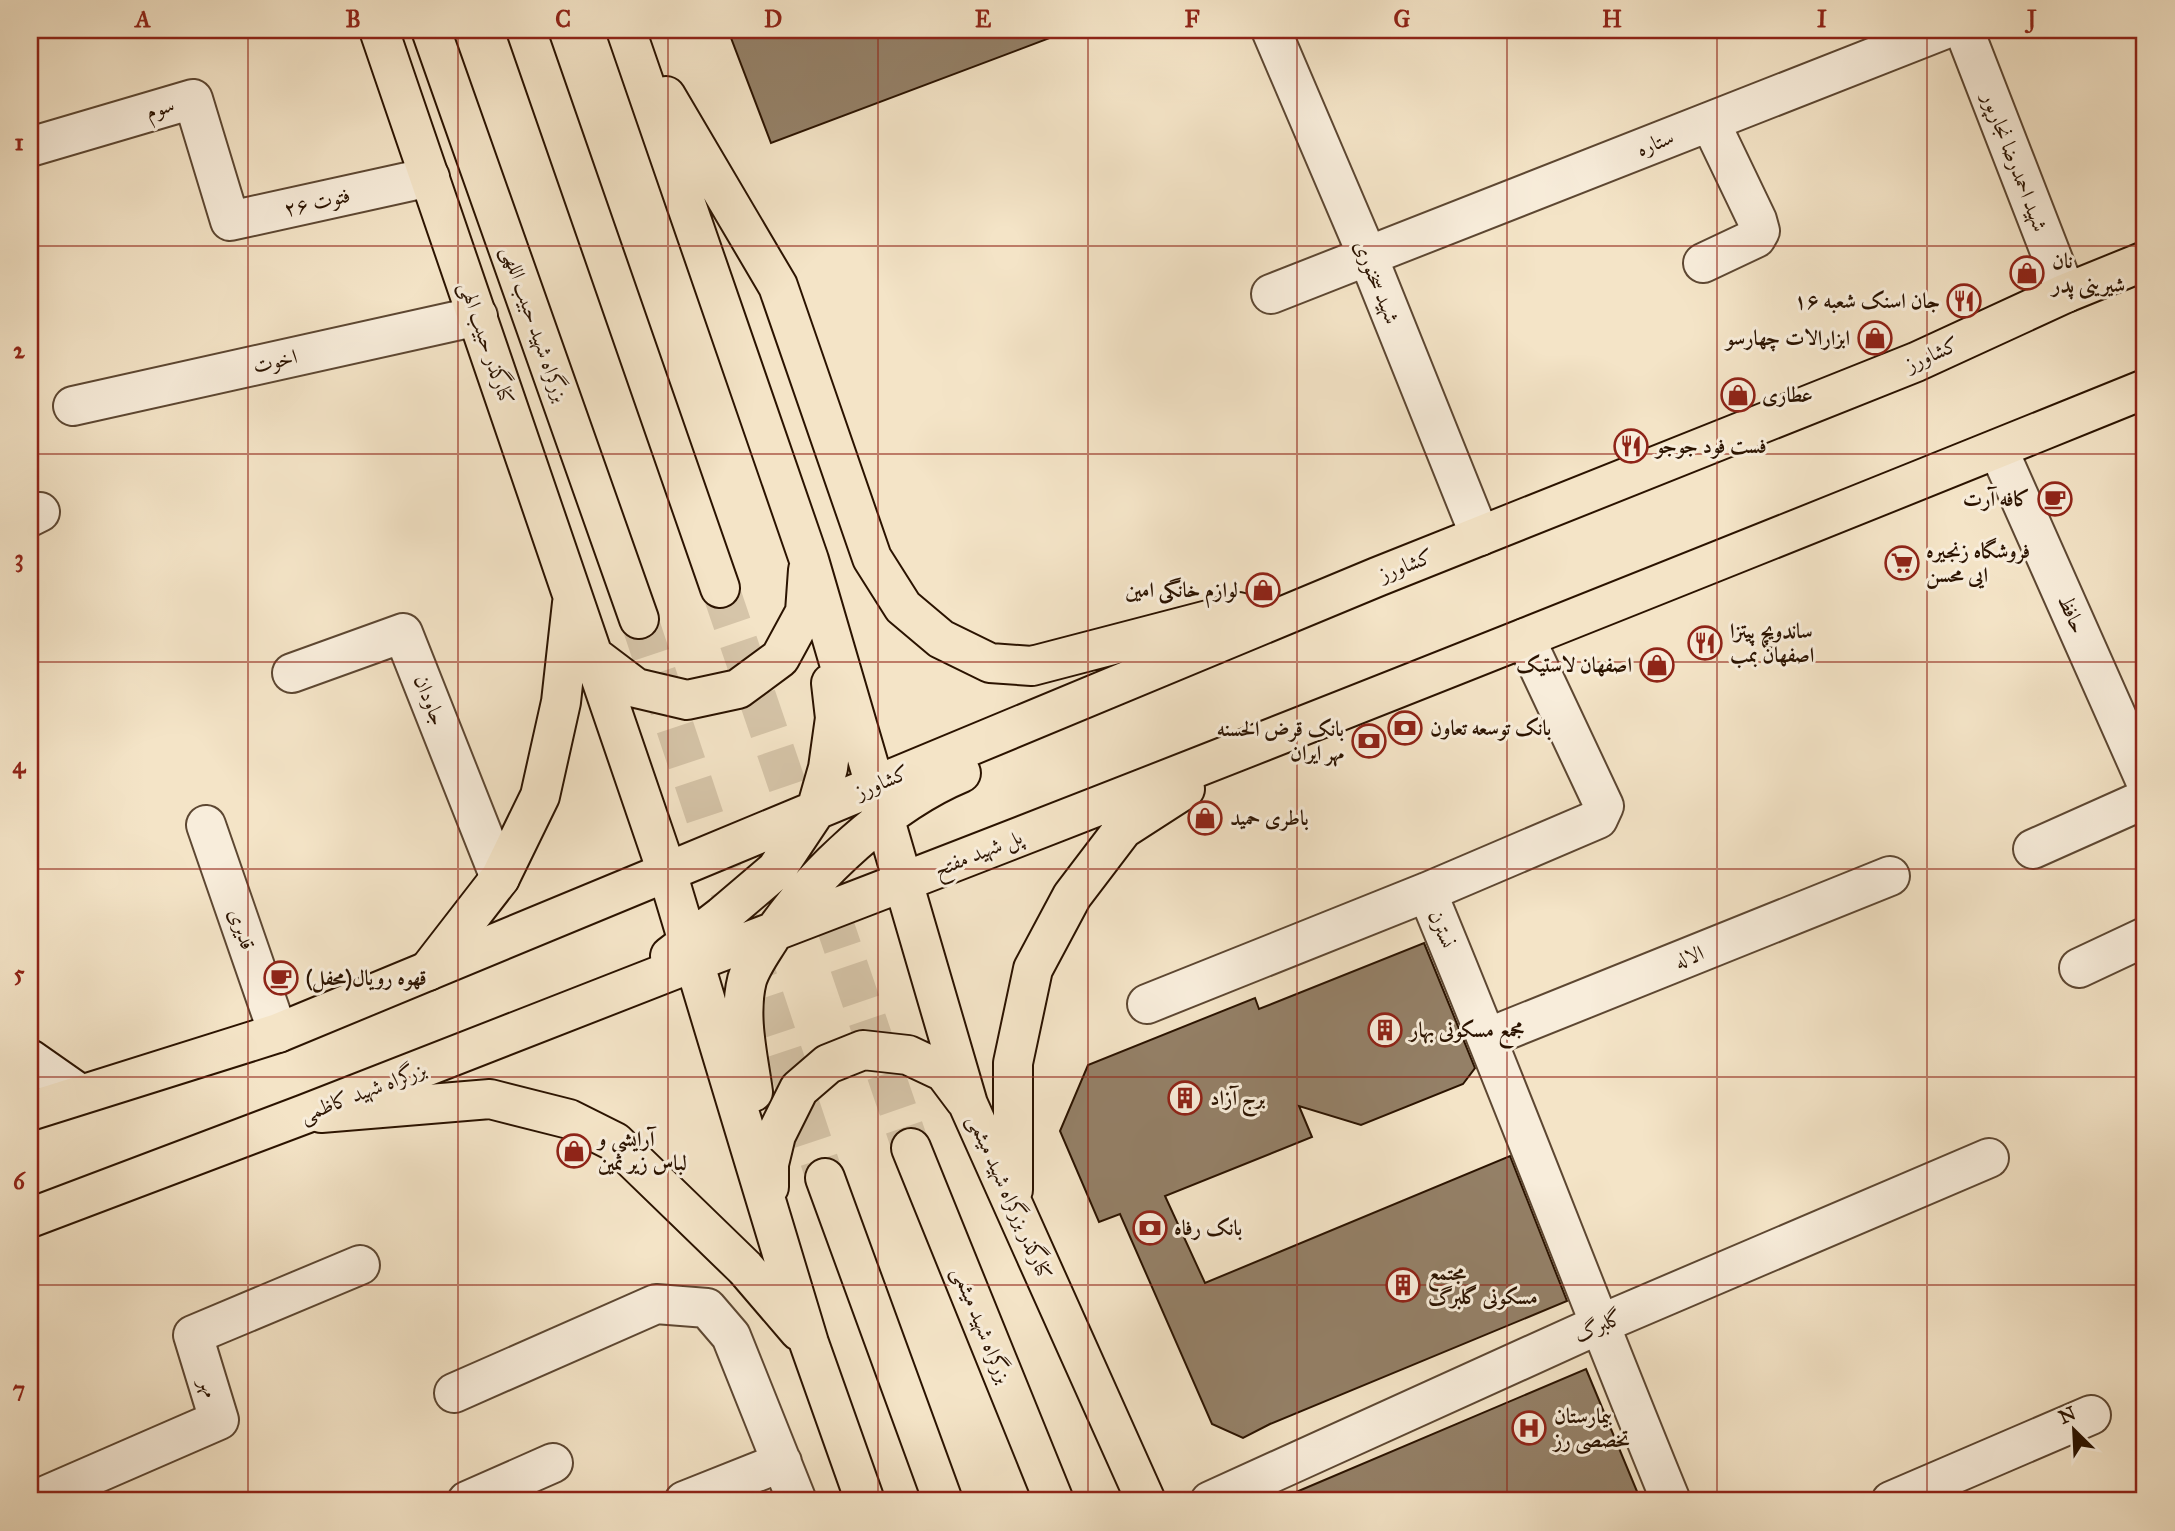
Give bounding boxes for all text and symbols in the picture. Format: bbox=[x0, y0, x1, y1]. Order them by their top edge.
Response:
text: A bbox=[133, 5, 151, 33]
text: B bbox=[345, 5, 361, 33]
text: C bbox=[555, 5, 571, 33]
text: D bbox=[764, 5, 782, 33]
text: E bbox=[975, 5, 992, 33]
text: F bbox=[1184, 5, 1200, 33]
text: G bbox=[1394, 5, 1411, 33]
text: H bbox=[1602, 5, 1622, 33]
text: I bbox=[1817, 5, 1827, 33]
text: J bbox=[2024, 5, 2037, 34]
street label: شهید احمدرضا نجارپور bbox=[1974, 87, 2053, 236]
street label: سوم bbox=[142, 91, 179, 129]
street label: ستاره bbox=[1633, 124, 1677, 162]
text: 1 bbox=[14, 128, 24, 156]
street label: فتوت ۲۶ bbox=[281, 182, 353, 222]
street label: شهید سخنوری bbox=[1348, 236, 1406, 328]
street label: بزرگراه شهید حبیب اللهی bbox=[495, 242, 575, 406]
place label: نان شیرینی پدر bbox=[2050, 248, 2125, 300]
shop icon: نان شیرینی پدر bbox=[2008, 254, 2046, 292]
street label: کنارگذر حبیب الهی bbox=[453, 278, 522, 408]
restaurant icon: جان اسنک شعبه ۱۶ bbox=[1945, 282, 1983, 320]
place label: جان اسنک شعبه ۱۶ bbox=[1794, 288, 1940, 314]
shop icon: ابزارالات چهارسو bbox=[1856, 319, 1894, 357]
place label: ابزارالات چهارسو bbox=[1724, 325, 1850, 352]
street label: کشاورز bbox=[1899, 331, 1963, 378]
text: 2 bbox=[13, 336, 25, 364]
street label: اخوت bbox=[250, 343, 300, 379]
shop icon: عطاری bbox=[1719, 376, 1757, 414]
place label: عطاری bbox=[1762, 382, 1813, 408]
restaurant icon: فست فود جوجو bbox=[1612, 427, 1650, 465]
place label: فست فود جوجو bbox=[1654, 433, 1767, 459]
cafe icon: کافه آرت bbox=[2036, 480, 2074, 518]
place label: کافه آرت bbox=[1963, 486, 2030, 512]
place label: فروشگاه زنجیره ایی محسن bbox=[1926, 537, 2030, 589]
street label: کشاورز bbox=[1373, 543, 1437, 588]
text: 3 bbox=[14, 544, 24, 573]
supermarket icon: فروشگاه زنجیره ایی محسن bbox=[1883, 544, 1921, 582]
shop icon: لوازم خانگی امین bbox=[1244, 571, 1282, 609]
place label: لوازم خانگی امین bbox=[1125, 577, 1238, 609]
street label: حافظ bbox=[2052, 591, 2092, 637]
place label: ساندویچ پیتزا اصفهان بمب bbox=[1730, 618, 1814, 669]
restaurant icon: ساندویچ پیتزا اصفهان بمب bbox=[1686, 624, 1724, 662]
shop icon: اصفهان لاستیک bbox=[1638, 646, 1676, 684]
place label: اصفهان لاستیک bbox=[1516, 652, 1632, 678]
street label: جاودان bbox=[408, 671, 452, 729]
bank icon: بانک توسعه تعاون bbox=[1386, 709, 1424, 747]
place label: بانک توسعه تعاون bbox=[1430, 715, 1551, 741]
place label: بانک قرض الحسنه مهر ایران bbox=[1217, 716, 1344, 767]
bank icon: بانک قرض الحسنه مهر ایران bbox=[1350, 722, 1388, 760]
text: 4 bbox=[13, 751, 27, 779]
street label: کشاورز bbox=[849, 759, 913, 806]
shop icon: باطری حمید bbox=[1186, 799, 1224, 837]
place label: باطری حمید bbox=[1230, 805, 1309, 832]
street label: پل شهید مفتح bbox=[930, 823, 1029, 888]
street label: قدیری bbox=[223, 905, 261, 953]
street label: نسترن bbox=[1423, 906, 1461, 952]
street label: الاله bbox=[1670, 939, 1708, 975]
text: 5 bbox=[14, 959, 25, 987]
cafe icon: قهوه رویال(محفل) bbox=[262, 959, 300, 997]
place label: قهوه رویال(محفل) bbox=[306, 965, 427, 993]
building icon: مجمع مسکونی بهار bbox=[1366, 1011, 1404, 1049]
place label: مجمع مسکونی بهار bbox=[1408, 1017, 1524, 1049]
street label: بزرگراه شهید کاظمی bbox=[296, 1055, 431, 1129]
building icon: برج آزاد bbox=[1166, 1079, 1204, 1117]
place label: برج آزاد bbox=[1210, 1085, 1266, 1117]
street label: کنارگذر بزرگراه شهید میثمی bbox=[961, 1110, 1060, 1284]
place label: آرایشی و لباس زیر ثمین bbox=[596, 1126, 687, 1176]
shop icon: آرایشی و لباس زیر ثمین bbox=[555, 1132, 593, 1170]
text: 6 bbox=[13, 1167, 26, 1195]
bank icon: بانک رفاه bbox=[1131, 1209, 1169, 1247]
place label: بانک رفاه bbox=[1174, 1215, 1242, 1241]
place label: مجتمع مسکونی گلبرگ bbox=[1428, 1260, 1538, 1310]
street label: بزرگراه شهید میثمی bbox=[946, 1262, 1018, 1388]
building icon: مجتمع مسکونی گلبرگ bbox=[1384, 1266, 1422, 1304]
street label: گلبرگ bbox=[1570, 1304, 1626, 1348]
street label: مهر bbox=[192, 1374, 224, 1401]
text: 7 bbox=[13, 1375, 25, 1403]
north arrow bbox=[2038, 1394, 2108, 1464]
text: N bbox=[2055, 1401, 2079, 1429]
place label: بیمارستان تخصصی رز bbox=[1552, 1403, 1630, 1455]
hospital icon: بیمارستان تخصصی رز bbox=[1510, 1409, 1548, 1447]

